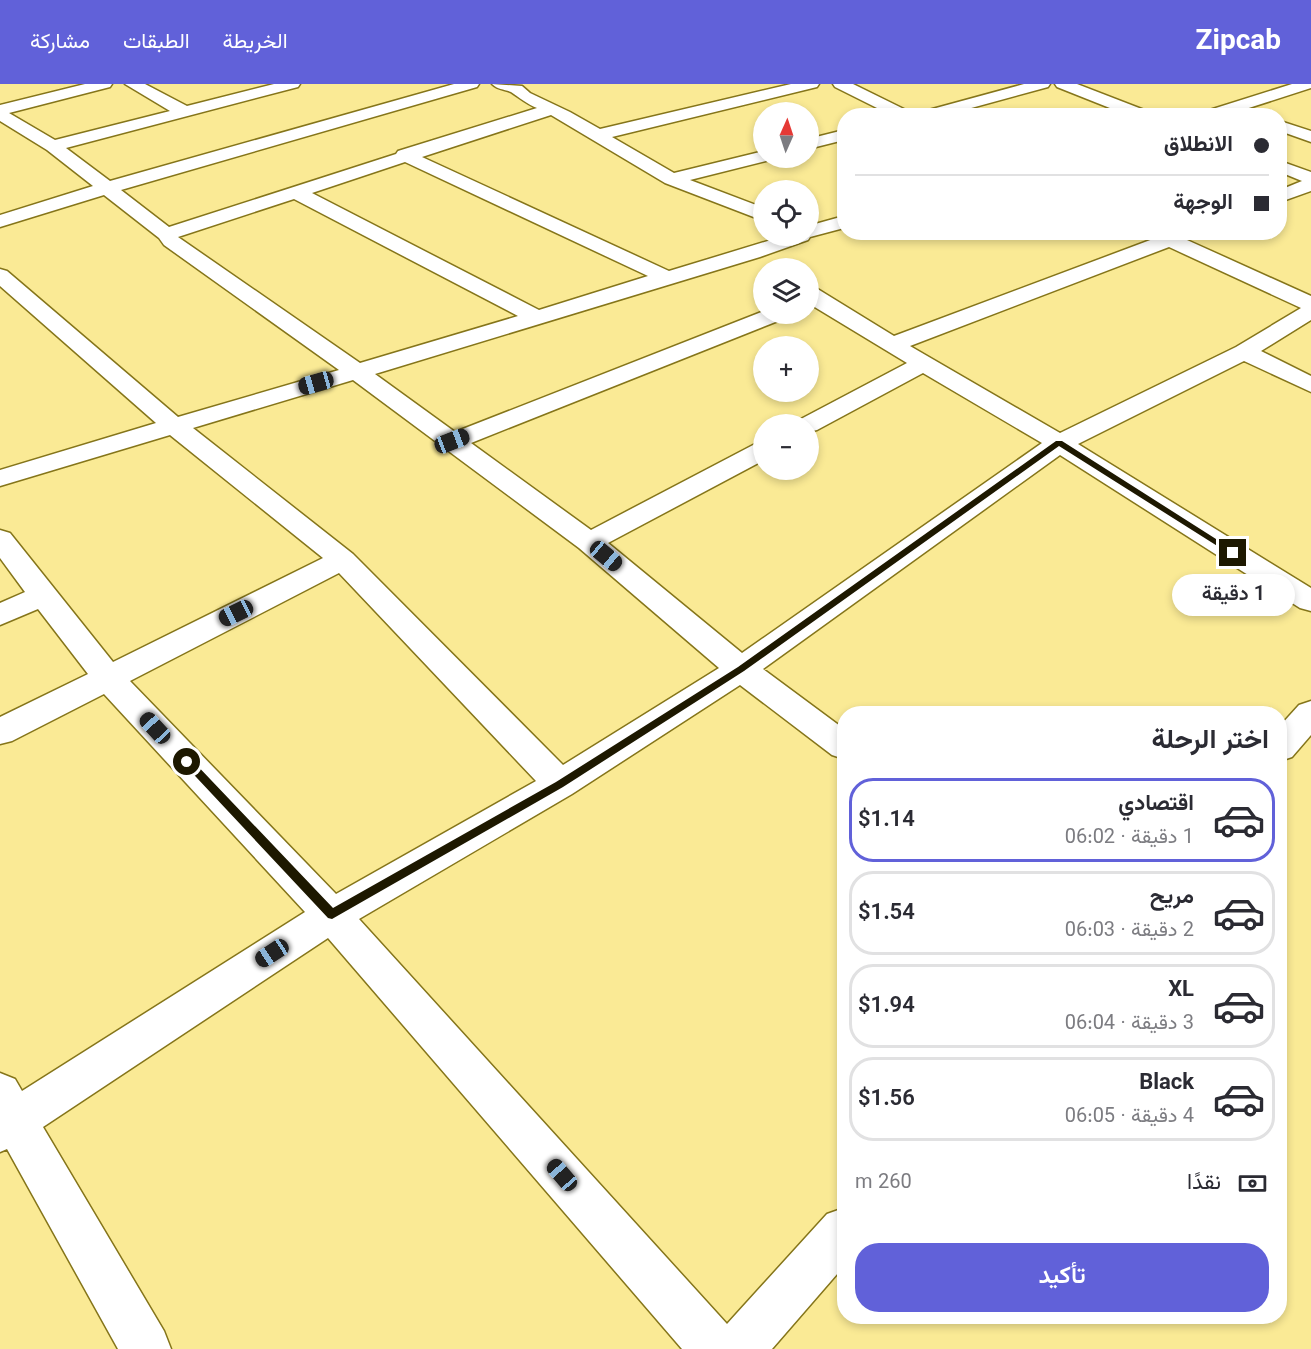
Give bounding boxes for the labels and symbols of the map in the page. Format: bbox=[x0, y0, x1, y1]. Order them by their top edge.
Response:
north arrow bbox=[753, 102, 819, 168]
car bbox=[296, 369, 336, 397]
car bbox=[432, 426, 472, 456]
car bbox=[586, 538, 626, 574]
route end bbox=[1219, 539, 1246, 566]
callout: 1 دقيقة bbox=[1172, 574, 1294, 616]
car bbox=[216, 597, 256, 629]
car bbox=[136, 709, 174, 747]
route start bbox=[173, 748, 200, 775]
car bbox=[252, 936, 292, 970]
car bbox=[543, 1156, 581, 1194]

